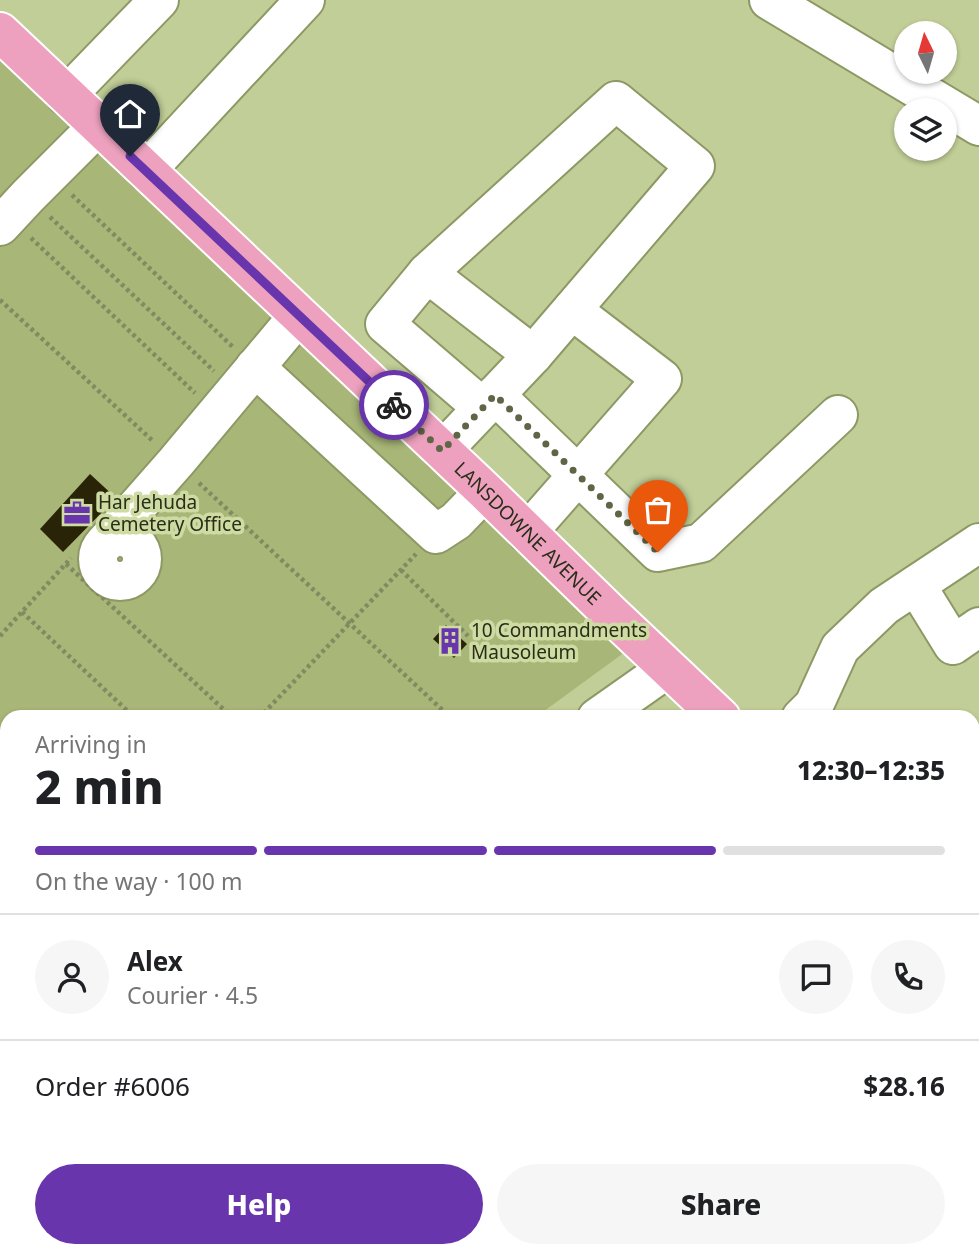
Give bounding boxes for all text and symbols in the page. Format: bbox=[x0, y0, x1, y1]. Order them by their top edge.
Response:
north arrow bbox=[894, 21, 957, 84]
map controls bbox=[894, 21, 957, 161]
pin bbox=[100, 84, 160, 156]
icon: home bbox=[111, 95, 149, 133]
button: layers bbox=[894, 98, 957, 161]
courier bbox=[359, 370, 429, 440]
icon: bike bbox=[375, 386, 413, 424]
street label: LANSDOWNE AVENUE bbox=[449, 456, 607, 611]
pin bbox=[628, 480, 688, 552]
place label: Har Jehuda Cemetery Office bbox=[98, 489, 242, 537]
icon: bag bbox=[639, 491, 677, 529]
office icon: Har Jehuda Cemetery Office bbox=[62, 498, 92, 528]
place label: 10 Commandments Mausoleum bbox=[471, 617, 647, 665]
building icon: 10 Commandments Mausoleum bbox=[435, 626, 465, 656]
text: Arriving in bbox=[35, 728, 147, 760]
text: 12:30–12:35 bbox=[797, 752, 945, 788]
text: 2 min bbox=[35, 755, 164, 817]
text: On the way · 100 m bbox=[35, 865, 242, 897]
button: person bbox=[35, 940, 109, 1014]
button: chat bbox=[779, 940, 853, 1014]
button: phone bbox=[871, 940, 945, 1014]
text: Alex bbox=[127, 943, 183, 979]
text: Courier · 4.5 bbox=[127, 979, 258, 1011]
text: Order #6006 bbox=[35, 1068, 190, 1104]
text: $28.16 bbox=[863, 1068, 945, 1104]
button: Help bbox=[35, 1164, 483, 1244]
button: Share bbox=[497, 1164, 945, 1244]

